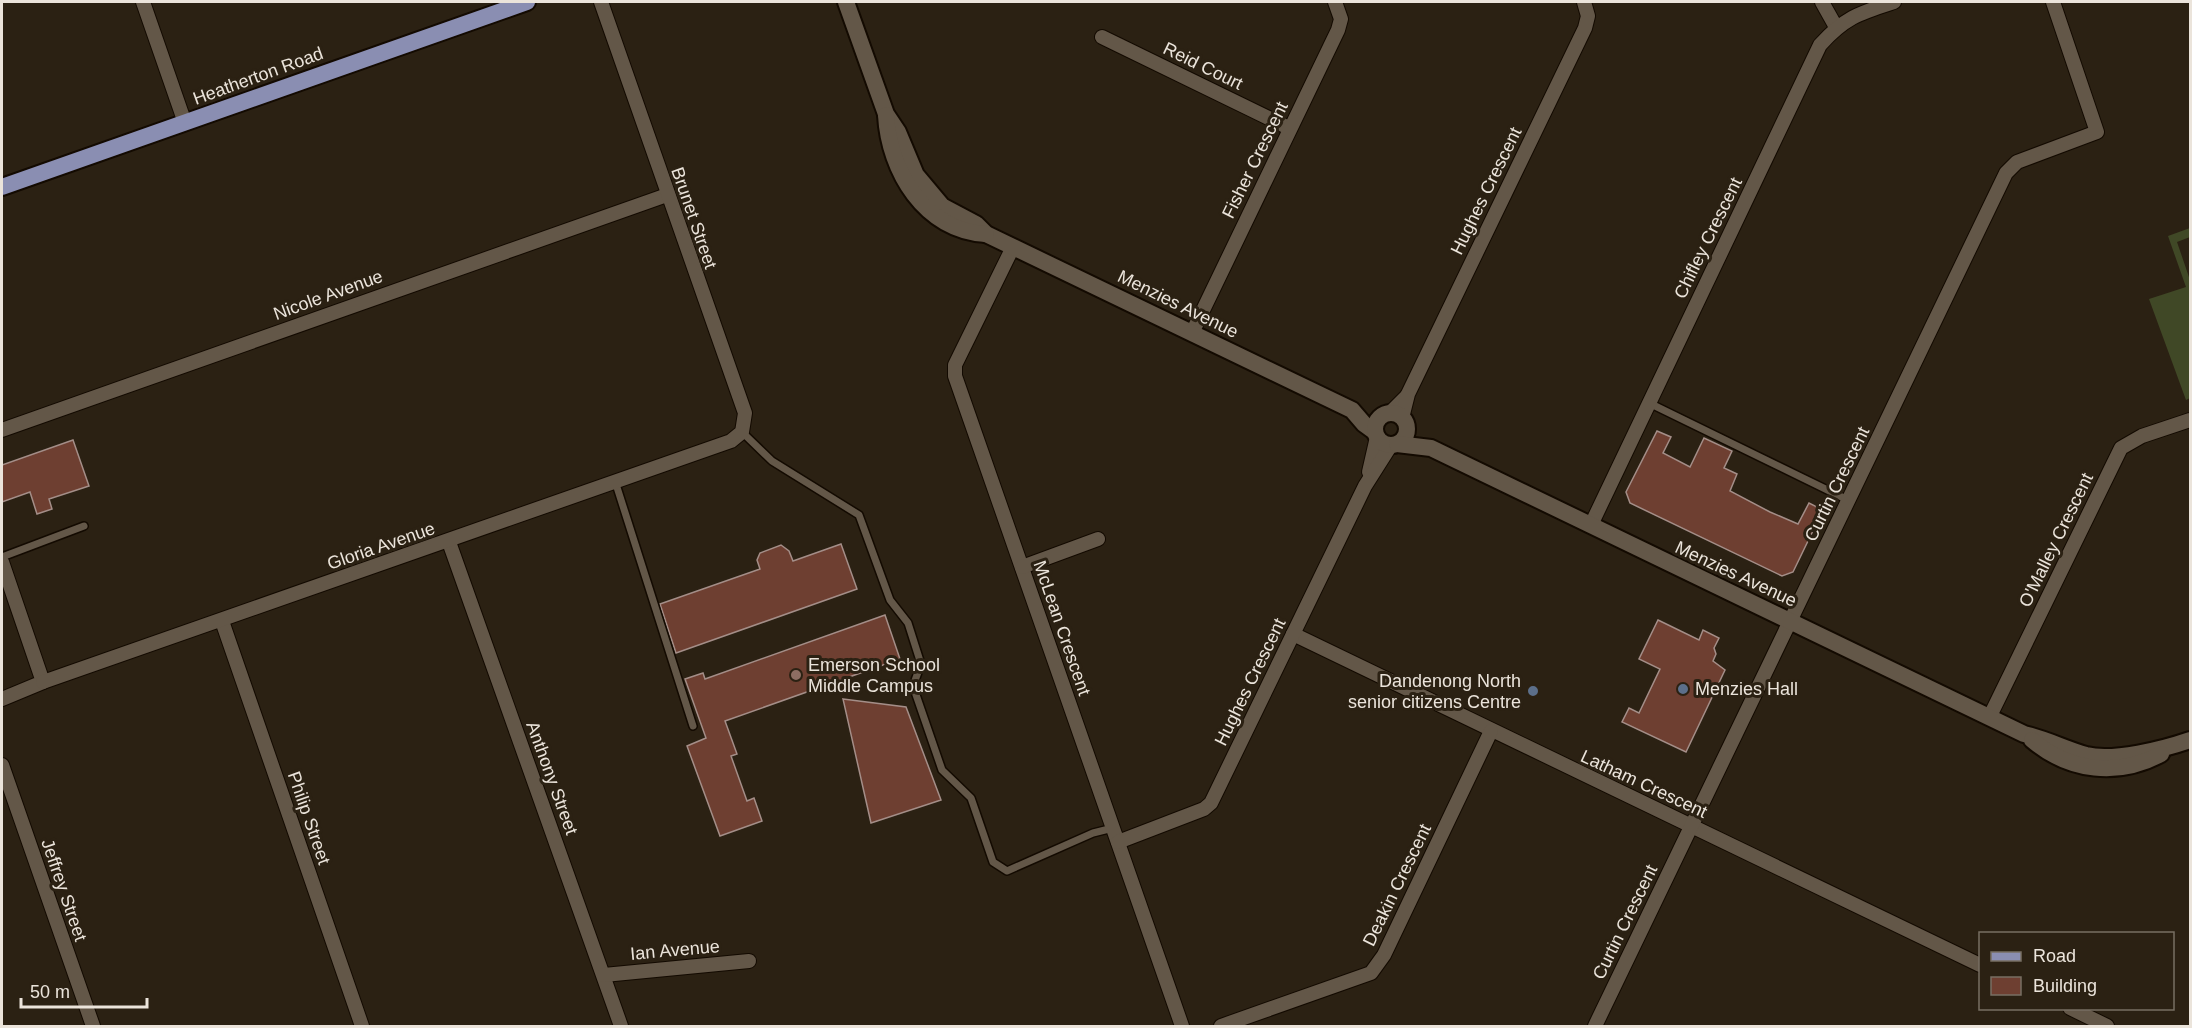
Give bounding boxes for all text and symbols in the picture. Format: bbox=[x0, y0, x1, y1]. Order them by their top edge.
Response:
street label: Reid Court bbox=[1160, 38, 1246, 94]
street label: Heatherton Road bbox=[190, 43, 326, 109]
street label: Fisher Crescent bbox=[1218, 99, 1292, 221]
street label: Hughes Crescent bbox=[1447, 124, 1525, 258]
street label: Brunet Street bbox=[667, 165, 721, 271]
street label: Chifley Crescent bbox=[1670, 174, 1746, 302]
street label: Nicole Avenue bbox=[271, 266, 385, 324]
street label: Menzies Avenue bbox=[1114, 266, 1242, 342]
street label: Curtin Crescent bbox=[1801, 423, 1873, 545]
street label: O'Malley Crescent bbox=[2015, 470, 2097, 610]
street label: Gloria Avenue bbox=[324, 518, 438, 574]
street label: Menzies Avenue bbox=[1672, 537, 1800, 611]
street label: McLean Crescent bbox=[1030, 558, 1094, 698]
street label: Hughes Crescent bbox=[1211, 615, 1289, 749]
place label: Emerson School Middle Campus bbox=[808, 655, 940, 696]
marker: Emerson School Middle Campus bbox=[789, 668, 803, 682]
place label: Dandenong North senior citizens Centre bbox=[1348, 671, 1521, 712]
place label: Menzies Hall bbox=[1695, 679, 1798, 699]
marker: Menzies Hall bbox=[1676, 682, 1690, 696]
marker: Dandenong North senior citizens Centre bbox=[1526, 684, 1540, 698]
street label: Anthony Street bbox=[522, 719, 582, 837]
street label: Latham Crescent bbox=[1578, 746, 1710, 822]
street label: Philip Street bbox=[284, 769, 334, 867]
street label: Deakin Crescent bbox=[1359, 821, 1435, 949]
street label: Jeffrey Street bbox=[37, 836, 91, 944]
street label: Curtin Crescent bbox=[1589, 861, 1661, 983]
legend bbox=[1979, 932, 2174, 1010]
street label: Ian Avenue bbox=[629, 936, 721, 964]
text: Road bbox=[2033, 946, 2076, 966]
scale bar bbox=[21, 971, 147, 1009]
text: Building bbox=[2033, 976, 2097, 996]
text: 50 m bbox=[30, 982, 70, 1002]

